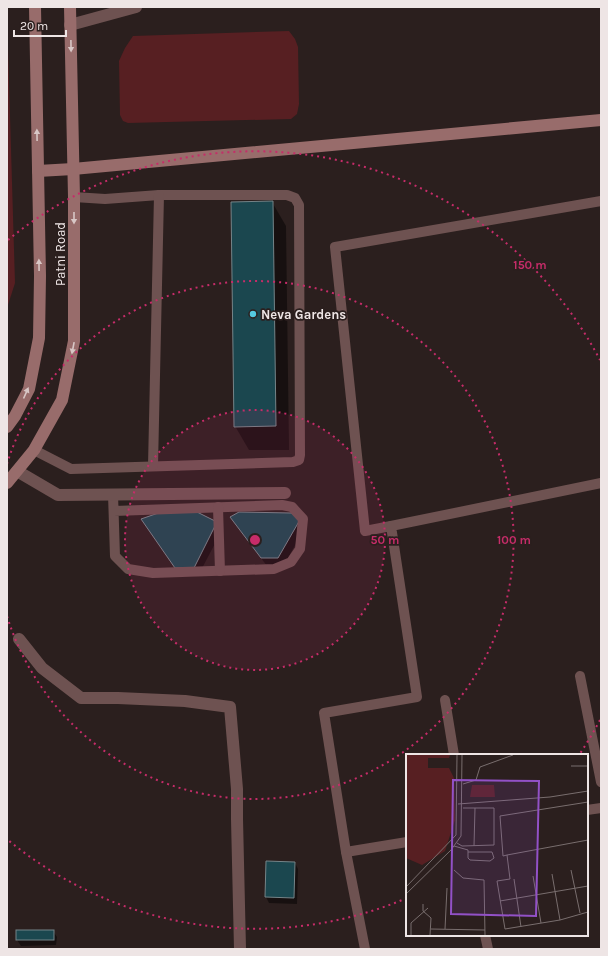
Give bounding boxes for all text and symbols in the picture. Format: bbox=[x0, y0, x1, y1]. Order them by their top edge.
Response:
scale bar bbox=[14, 12, 66, 38]
text: 20 m bbox=[20, 19, 48, 33]
one-way arrow bbox=[67, 40, 74, 52]
one-way arrow bbox=[34, 128, 40, 141]
one-way arrow bbox=[71, 212, 77, 225]
street label: Patni Road bbox=[53, 222, 68, 286]
text: 150 m bbox=[513, 258, 547, 272]
one-way arrow bbox=[36, 259, 43, 271]
place label: Neva Gardens bbox=[261, 307, 346, 322]
marker: Neva Gardens bbox=[248, 309, 258, 319]
one-way arrow bbox=[69, 342, 75, 354]
one-way arrow bbox=[23, 387, 30, 399]
centre of rings bbox=[248, 533, 262, 547]
text: 50 m bbox=[371, 533, 400, 547]
text: 100 m bbox=[497, 533, 531, 547]
inset map bbox=[406, 754, 588, 936]

